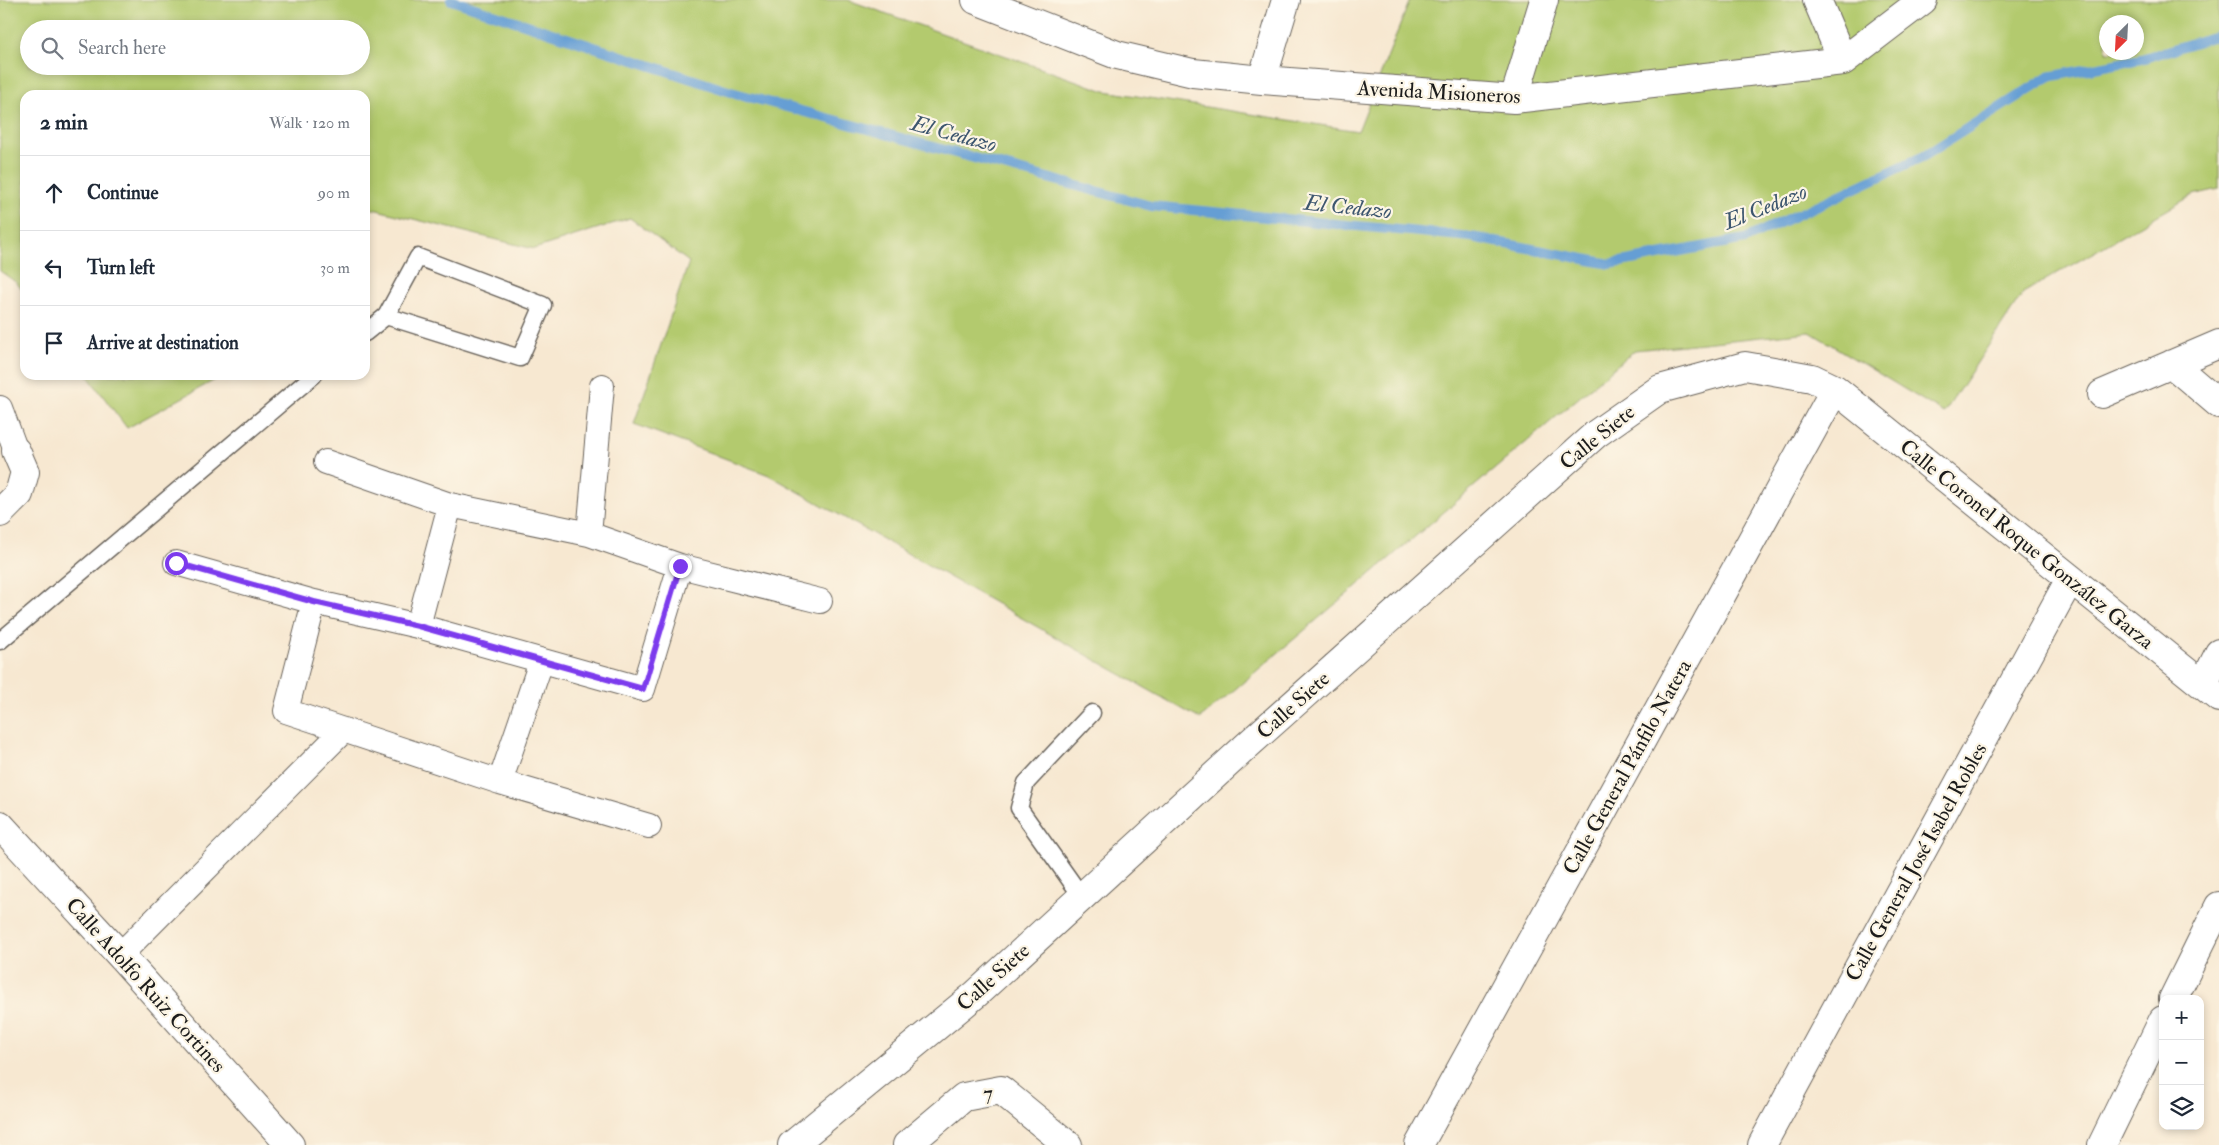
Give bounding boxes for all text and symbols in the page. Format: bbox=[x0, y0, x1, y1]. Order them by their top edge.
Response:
north arrow bbox=[2099, 15, 2144, 60]
search box bbox=[20, 20, 370, 75]
icon: search bbox=[38, 34, 66, 62]
text: Search here bbox=[78, 36, 166, 60]
street label: Avenida Misioneros bbox=[1356, 75, 1521, 110]
text: 2 min bbox=[40, 109, 88, 136]
water label: El Cedazo bbox=[906, 109, 1000, 159]
text: Walk · 120 m bbox=[269, 113, 350, 133]
water label: El Cedazo bbox=[1718, 177, 1811, 237]
icon: ahead bbox=[40, 179, 68, 207]
text: Continue bbox=[87, 181, 158, 205]
text: 90 m bbox=[318, 183, 350, 203]
water label: El Cedazo bbox=[1301, 188, 1393, 226]
icon: left bbox=[40, 254, 68, 282]
text: Turn left bbox=[87, 256, 155, 280]
text: 30 m bbox=[320, 258, 350, 278]
icon: arrive bbox=[40, 329, 68, 357]
text: Arrive at destination bbox=[87, 331, 239, 355]
street label: Calle Siete bbox=[1554, 399, 1641, 476]
street label: Calle Coronel Roque González Garza bbox=[1894, 433, 2160, 656]
route start bbox=[165, 552, 188, 575]
route end bbox=[669, 555, 692, 578]
street label: Calle General Pánfilo Natera bbox=[1557, 655, 1698, 879]
street label: Calle Siete bbox=[1251, 665, 1336, 745]
street label: Calle General José Isabel Robles bbox=[1840, 738, 1993, 986]
street label: Calle Adolfo Ruiz Cortines bbox=[60, 892, 231, 1079]
street label: Calle Siete bbox=[951, 937, 1036, 1017]
map controls bbox=[2159, 995, 2204, 1130]
button: + bbox=[2159, 995, 2204, 1040]
button: − bbox=[2159, 1040, 2204, 1085]
street label: 7 bbox=[982, 1080, 995, 1107]
button: layers bbox=[2159, 1085, 2204, 1130]

